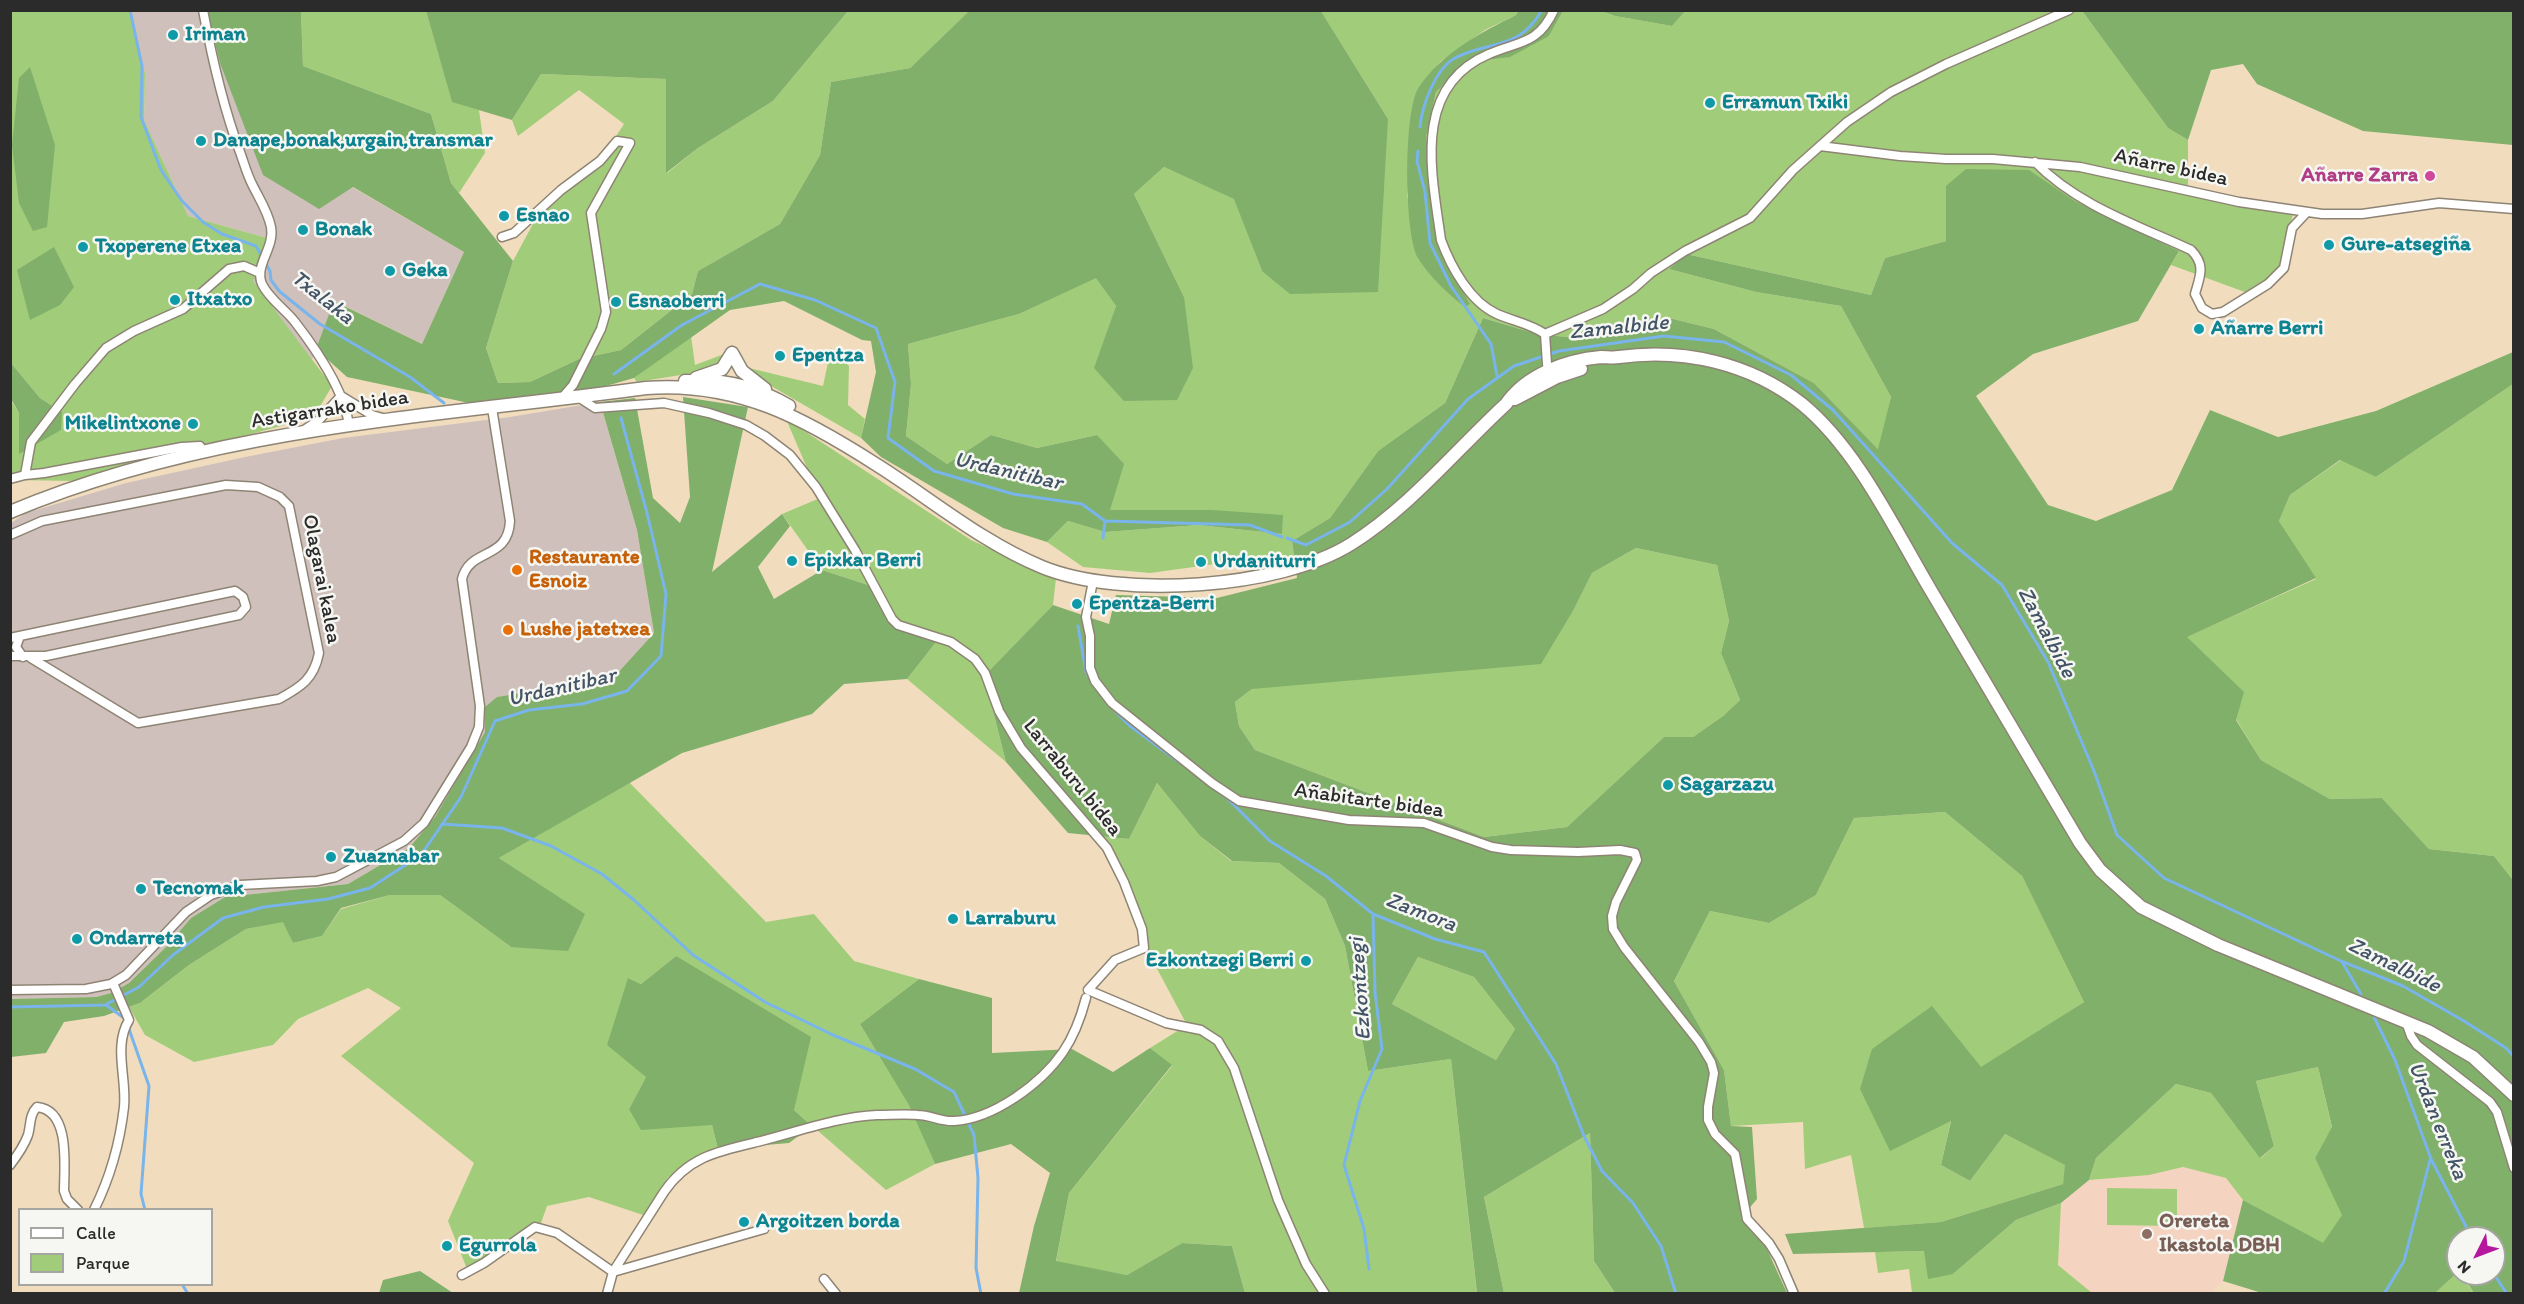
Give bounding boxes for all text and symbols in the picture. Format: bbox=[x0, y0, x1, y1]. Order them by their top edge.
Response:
place label: Iriman bbox=[185, 22, 246, 48]
marker: Iriman bbox=[166, 28, 180, 42]
place label: Erramun Txiki bbox=[1722, 90, 1848, 116]
marker: Erramun Txiki bbox=[1703, 96, 1717, 110]
place label: Danape,bonak,urgain,transmar bbox=[213, 128, 493, 154]
marker: Danape,bonak,urgain,transmar bbox=[194, 134, 208, 148]
street label: Añarre bidea bbox=[2112, 144, 2230, 192]
place label: Añarre Zarra bbox=[2301, 163, 2418, 189]
marker: Añarre Zarra bbox=[2423, 169, 2437, 183]
place label: Esnao bbox=[516, 203, 570, 229]
marker: Esnao bbox=[497, 209, 511, 223]
place label: Bonak bbox=[315, 217, 372, 243]
marker: Bonak bbox=[296, 223, 310, 237]
place label: Gure-atsegiña bbox=[2341, 232, 2471, 258]
place label: Txoperene Etxea bbox=[95, 234, 241, 260]
marker: Gure-atsegiña bbox=[2322, 238, 2336, 252]
marker: Txoperene Etxea bbox=[76, 240, 90, 254]
place label: Geka bbox=[402, 258, 448, 284]
marker: Geka bbox=[383, 264, 397, 278]
water label: Txalaka bbox=[285, 265, 359, 331]
place label: Itxatxo bbox=[187, 287, 253, 313]
place label: Esnaoberri bbox=[628, 289, 724, 315]
marker: Itxatxo bbox=[168, 293, 182, 307]
marker: Esnaoberri bbox=[609, 295, 623, 309]
water label: Zamalbide bbox=[1568, 310, 1670, 346]
place label: Añarre Berri bbox=[2211, 316, 2323, 342]
marker: Añarre Berri bbox=[2192, 322, 2206, 336]
place label: Epentza bbox=[792, 343, 864, 369]
marker: Epentza bbox=[773, 349, 787, 363]
street label: Astigarrako bidea bbox=[250, 385, 410, 435]
place label: Mikelintxone bbox=[65, 411, 181, 437]
marker: Mikelintxone bbox=[186, 417, 200, 431]
water label: Urdanitibar bbox=[951, 447, 1065, 497]
street label: Olagarai kalea bbox=[296, 512, 346, 646]
place label: Restaurante Esnoiz bbox=[529, 545, 640, 595]
place label: Epixkar Berri bbox=[804, 548, 921, 574]
place label: Urdaniturri bbox=[1213, 549, 1316, 575]
marker: Epixkar Berri bbox=[785, 554, 799, 568]
marker: Urdaniturri bbox=[1194, 555, 1208, 569]
marker: Restaurante Esnoiz bbox=[510, 563, 524, 577]
water label: Zamalbide bbox=[2011, 583, 2081, 683]
place label: Epentza-Berri bbox=[1089, 591, 1215, 617]
marker: Epentza-Berri bbox=[1070, 597, 1084, 611]
place label: Lushe jatetxea bbox=[520, 617, 650, 643]
marker: Lushe jatetxea bbox=[501, 623, 515, 637]
water label: Urdanitibar bbox=[505, 663, 619, 713]
street label: Larraburu bidea bbox=[1017, 714, 1127, 842]
place label: Sagarzazu bbox=[1680, 772, 1774, 798]
street label: Añabitarte bidea bbox=[1293, 778, 1445, 824]
marker: Sagarzazu bbox=[1661, 778, 1675, 792]
place label: Zuaznabar bbox=[343, 844, 439, 870]
marker: Zuaznabar bbox=[324, 850, 338, 864]
place label: Tecnomak bbox=[153, 876, 244, 902]
marker: Tecnomak bbox=[134, 882, 148, 896]
water label: Zamora bbox=[1382, 888, 1460, 938]
place label: Larraburu bbox=[965, 906, 1056, 932]
marker: Larraburu bbox=[946, 912, 960, 926]
place label: Ondarreta bbox=[89, 926, 184, 952]
marker: Ondarreta bbox=[70, 932, 84, 946]
water label: Zamalbide bbox=[2344, 932, 2444, 1000]
water label: Ezkontzegi bbox=[1344, 937, 1378, 1041]
place label: Ezkontzegi Berri bbox=[1146, 948, 1294, 974]
marker: Ezkontzegi Berri bbox=[1299, 954, 1313, 968]
water label: Urdan erreka bbox=[2401, 1058, 2473, 1184]
legend bbox=[18, 1208, 213, 1286]
place label: Argoitzen borda bbox=[756, 1209, 900, 1235]
place label: Orereta Ikastola DBH bbox=[2159, 1209, 2280, 1259]
marker: Argoitzen borda bbox=[737, 1215, 751, 1229]
text: Calle bbox=[76, 1222, 116, 1244]
north arrow bbox=[2446, 1226, 2506, 1286]
marker: Orereta Ikastola DBH bbox=[2140, 1227, 2154, 1241]
place label: Egurrola bbox=[459, 1233, 537, 1259]
marker: Egurrola bbox=[440, 1239, 454, 1253]
text: Parque bbox=[76, 1252, 130, 1274]
text: N bbox=[2453, 1257, 2474, 1277]

